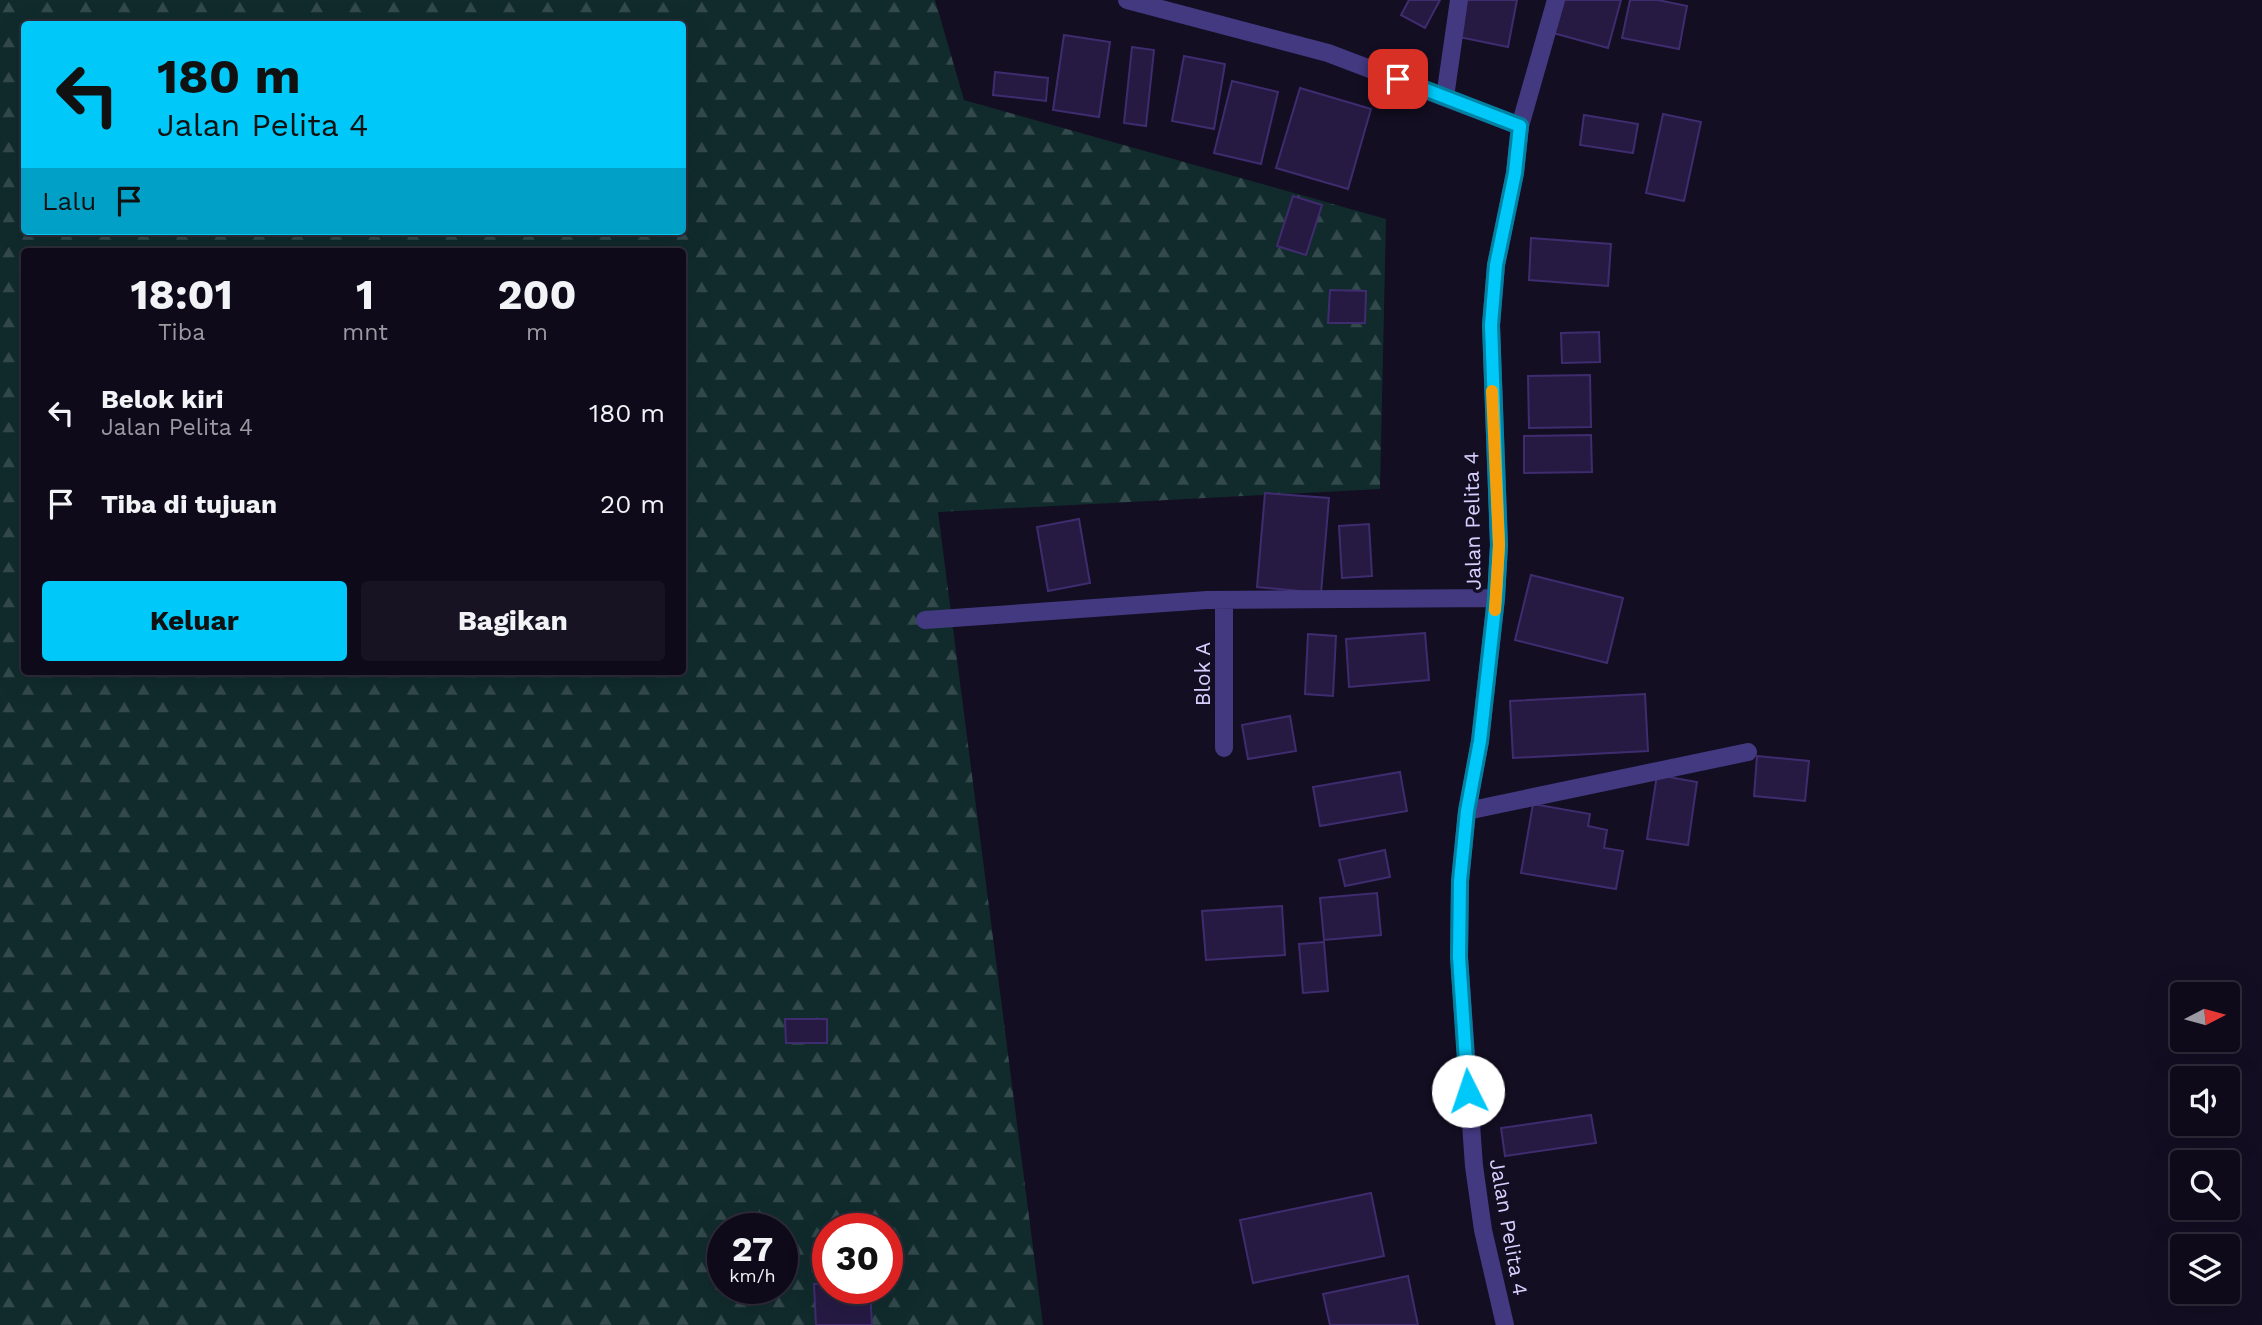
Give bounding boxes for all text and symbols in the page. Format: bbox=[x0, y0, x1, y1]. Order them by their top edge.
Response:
text: 180 m bbox=[157, 47, 301, 105]
icon: left bbox=[42, 49, 133, 140]
pin bbox=[1368, 49, 1428, 109]
icon: arrive bbox=[1379, 60, 1417, 98]
text: Jalan Pelita 4 bbox=[157, 106, 369, 144]
icon: arrive bbox=[110, 182, 148, 220]
text: Lalu bbox=[42, 186, 96, 216]
text: 18:01 bbox=[130, 270, 233, 319]
text: 1 bbox=[356, 270, 374, 319]
text: 200 bbox=[497, 270, 577, 319]
text: Tiba bbox=[158, 319, 205, 346]
text: mnt bbox=[342, 319, 388, 346]
text: m bbox=[526, 319, 548, 346]
text: Belok kiri bbox=[101, 384, 224, 414]
icon: left bbox=[42, 394, 80, 432]
text: 180 m bbox=[589, 398, 665, 428]
text: Jalan Pelita 4 bbox=[101, 414, 253, 441]
street label: Jalan Pelita 4 bbox=[1458, 451, 1486, 591]
icon: arrive bbox=[42, 485, 80, 523]
text: Tiba di tujuan bbox=[101, 489, 277, 519]
text: 20 m bbox=[600, 489, 665, 519]
button: Keluar bbox=[42, 581, 347, 661]
button: Bagikan bbox=[361, 581, 665, 661]
street label: Blok A bbox=[1190, 642, 1215, 706]
north arrow bbox=[2170, 982, 2240, 1052]
map controls bbox=[2170, 982, 2240, 1304]
position arrow bbox=[1431, 1054, 1505, 1128]
button: sound bbox=[2170, 1066, 2240, 1136]
button: search bbox=[2170, 1150, 2240, 1220]
street label: Jalan Pelita 4 bbox=[1485, 1156, 1533, 1298]
speed limit sign: 30 bbox=[812, 1213, 903, 1304]
text: 27 bbox=[732, 1228, 773, 1270]
button: layers bbox=[2170, 1234, 2240, 1304]
text: km/h bbox=[729, 1265, 776, 1286]

